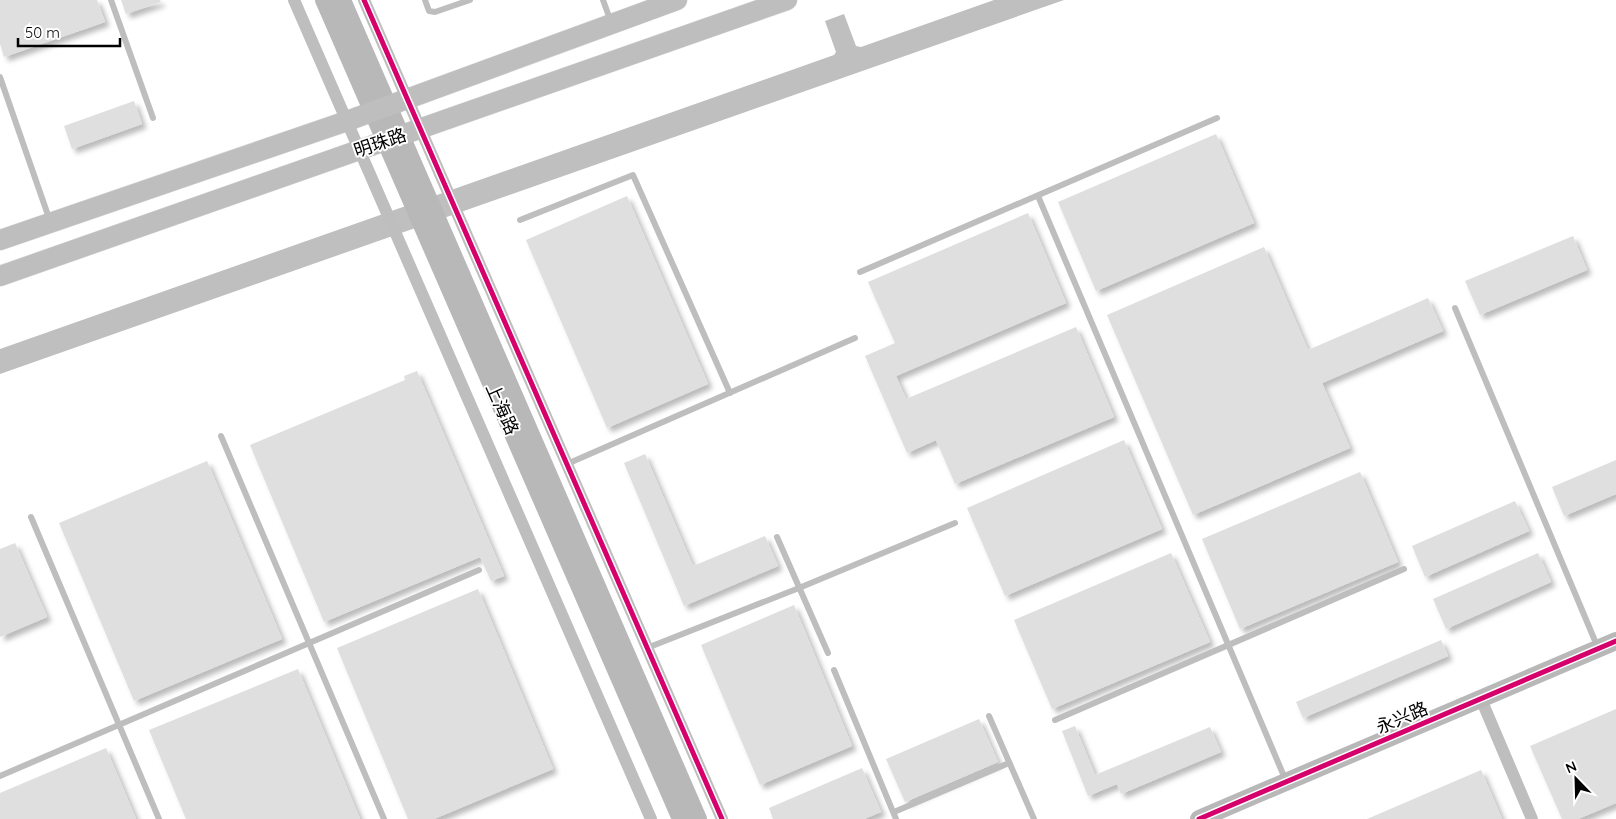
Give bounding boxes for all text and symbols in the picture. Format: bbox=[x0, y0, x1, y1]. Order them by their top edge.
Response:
scale bar bbox=[18, 15, 120, 47]
text: 50 m bbox=[25, 23, 60, 42]
street label: 明珠路 bbox=[351, 123, 409, 162]
street label: 上海路 bbox=[481, 379, 524, 438]
street label: 永兴路 bbox=[1372, 696, 1431, 739]
north arrow bbox=[1551, 754, 1601, 804]
text: N bbox=[1563, 757, 1579, 777]

